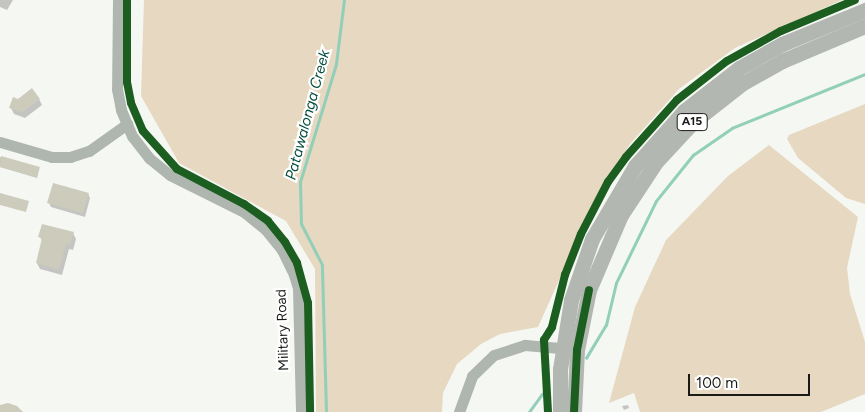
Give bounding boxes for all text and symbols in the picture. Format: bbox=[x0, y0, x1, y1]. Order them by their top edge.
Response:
water label: Patawalonga Creek bbox=[282, 48, 334, 182]
road number: A15 bbox=[676, 112, 708, 132]
street label: Military Road bbox=[273, 289, 293, 371]
scale bar bbox=[690, 364, 812, 396]
text: 100 m bbox=[696, 374, 738, 392]

